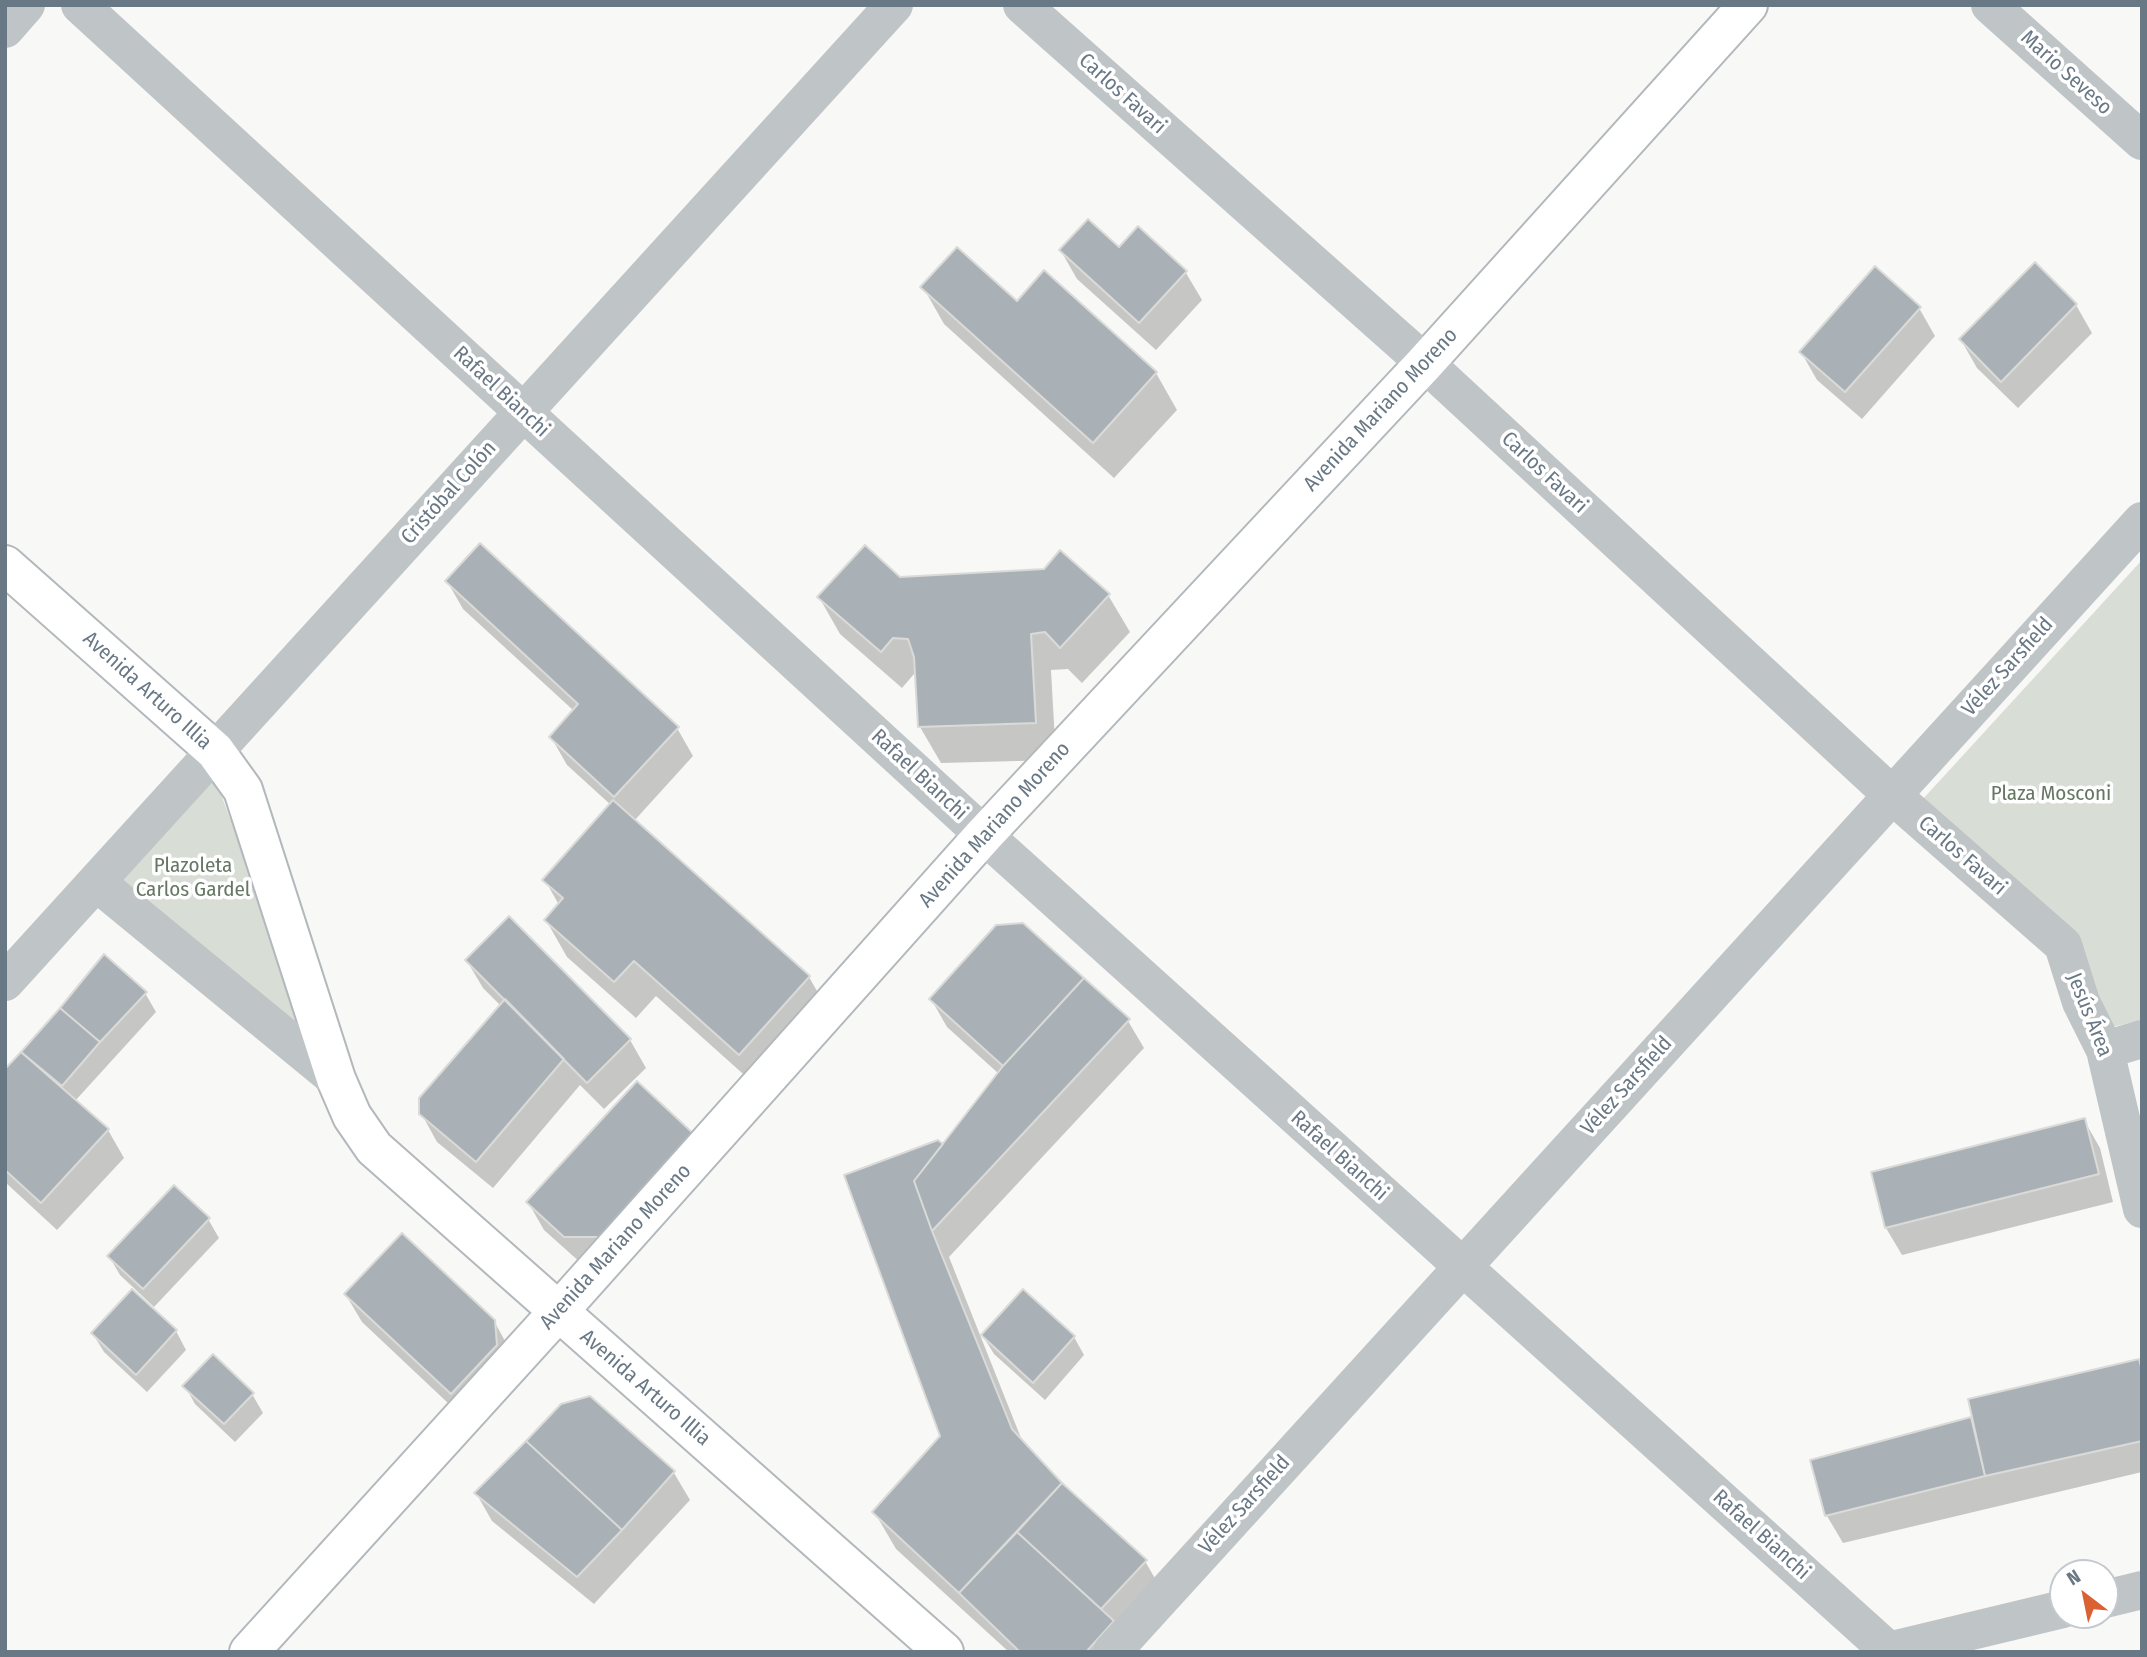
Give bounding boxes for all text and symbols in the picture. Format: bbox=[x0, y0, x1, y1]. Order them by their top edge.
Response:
street label: Mario Seveso bbox=[2015, 25, 2117, 121]
street label: Carlos Favari bbox=[1073, 48, 1171, 140]
street label: Avenida Mariano Moreno bbox=[1299, 323, 1463, 497]
street label: Rafael Bianchi bbox=[448, 341, 554, 443]
street label: Carlos Favari bbox=[1496, 427, 1592, 519]
street label: Cristóbal Colón bbox=[396, 436, 502, 550]
street label: Vélez Sarsfield bbox=[1957, 612, 2059, 722]
street label: Avenida Arturo Illia bbox=[77, 627, 217, 755]
street label: Rafael Bianchi bbox=[866, 724, 972, 826]
street label: Avenida Mariano Moreno bbox=[914, 737, 1076, 913]
park label: Plaza Mosconi bbox=[1991, 781, 2111, 807]
street label: Carlos Favari bbox=[1913, 811, 2011, 901]
park label: Plazoleta Carlos Gardel bbox=[136, 853, 250, 903]
street label: Jesús Área bbox=[2061, 969, 2117, 1061]
street label: Vélez Sarsfield bbox=[1576, 1031, 1678, 1141]
street label: Rafael Bianchi bbox=[1285, 1106, 1393, 1206]
street label: Avenida Mariano Moreno bbox=[535, 1159, 697, 1335]
street label: Avenida Arturo Illia bbox=[575, 1324, 715, 1452]
street label: Vélez Sarsfield bbox=[1194, 1450, 1296, 1560]
street label: Rafael Bianchi bbox=[1707, 1485, 1815, 1585]
north arrow bbox=[2049, 1559, 2119, 1629]
text: N bbox=[2063, 1565, 2085, 1590]

